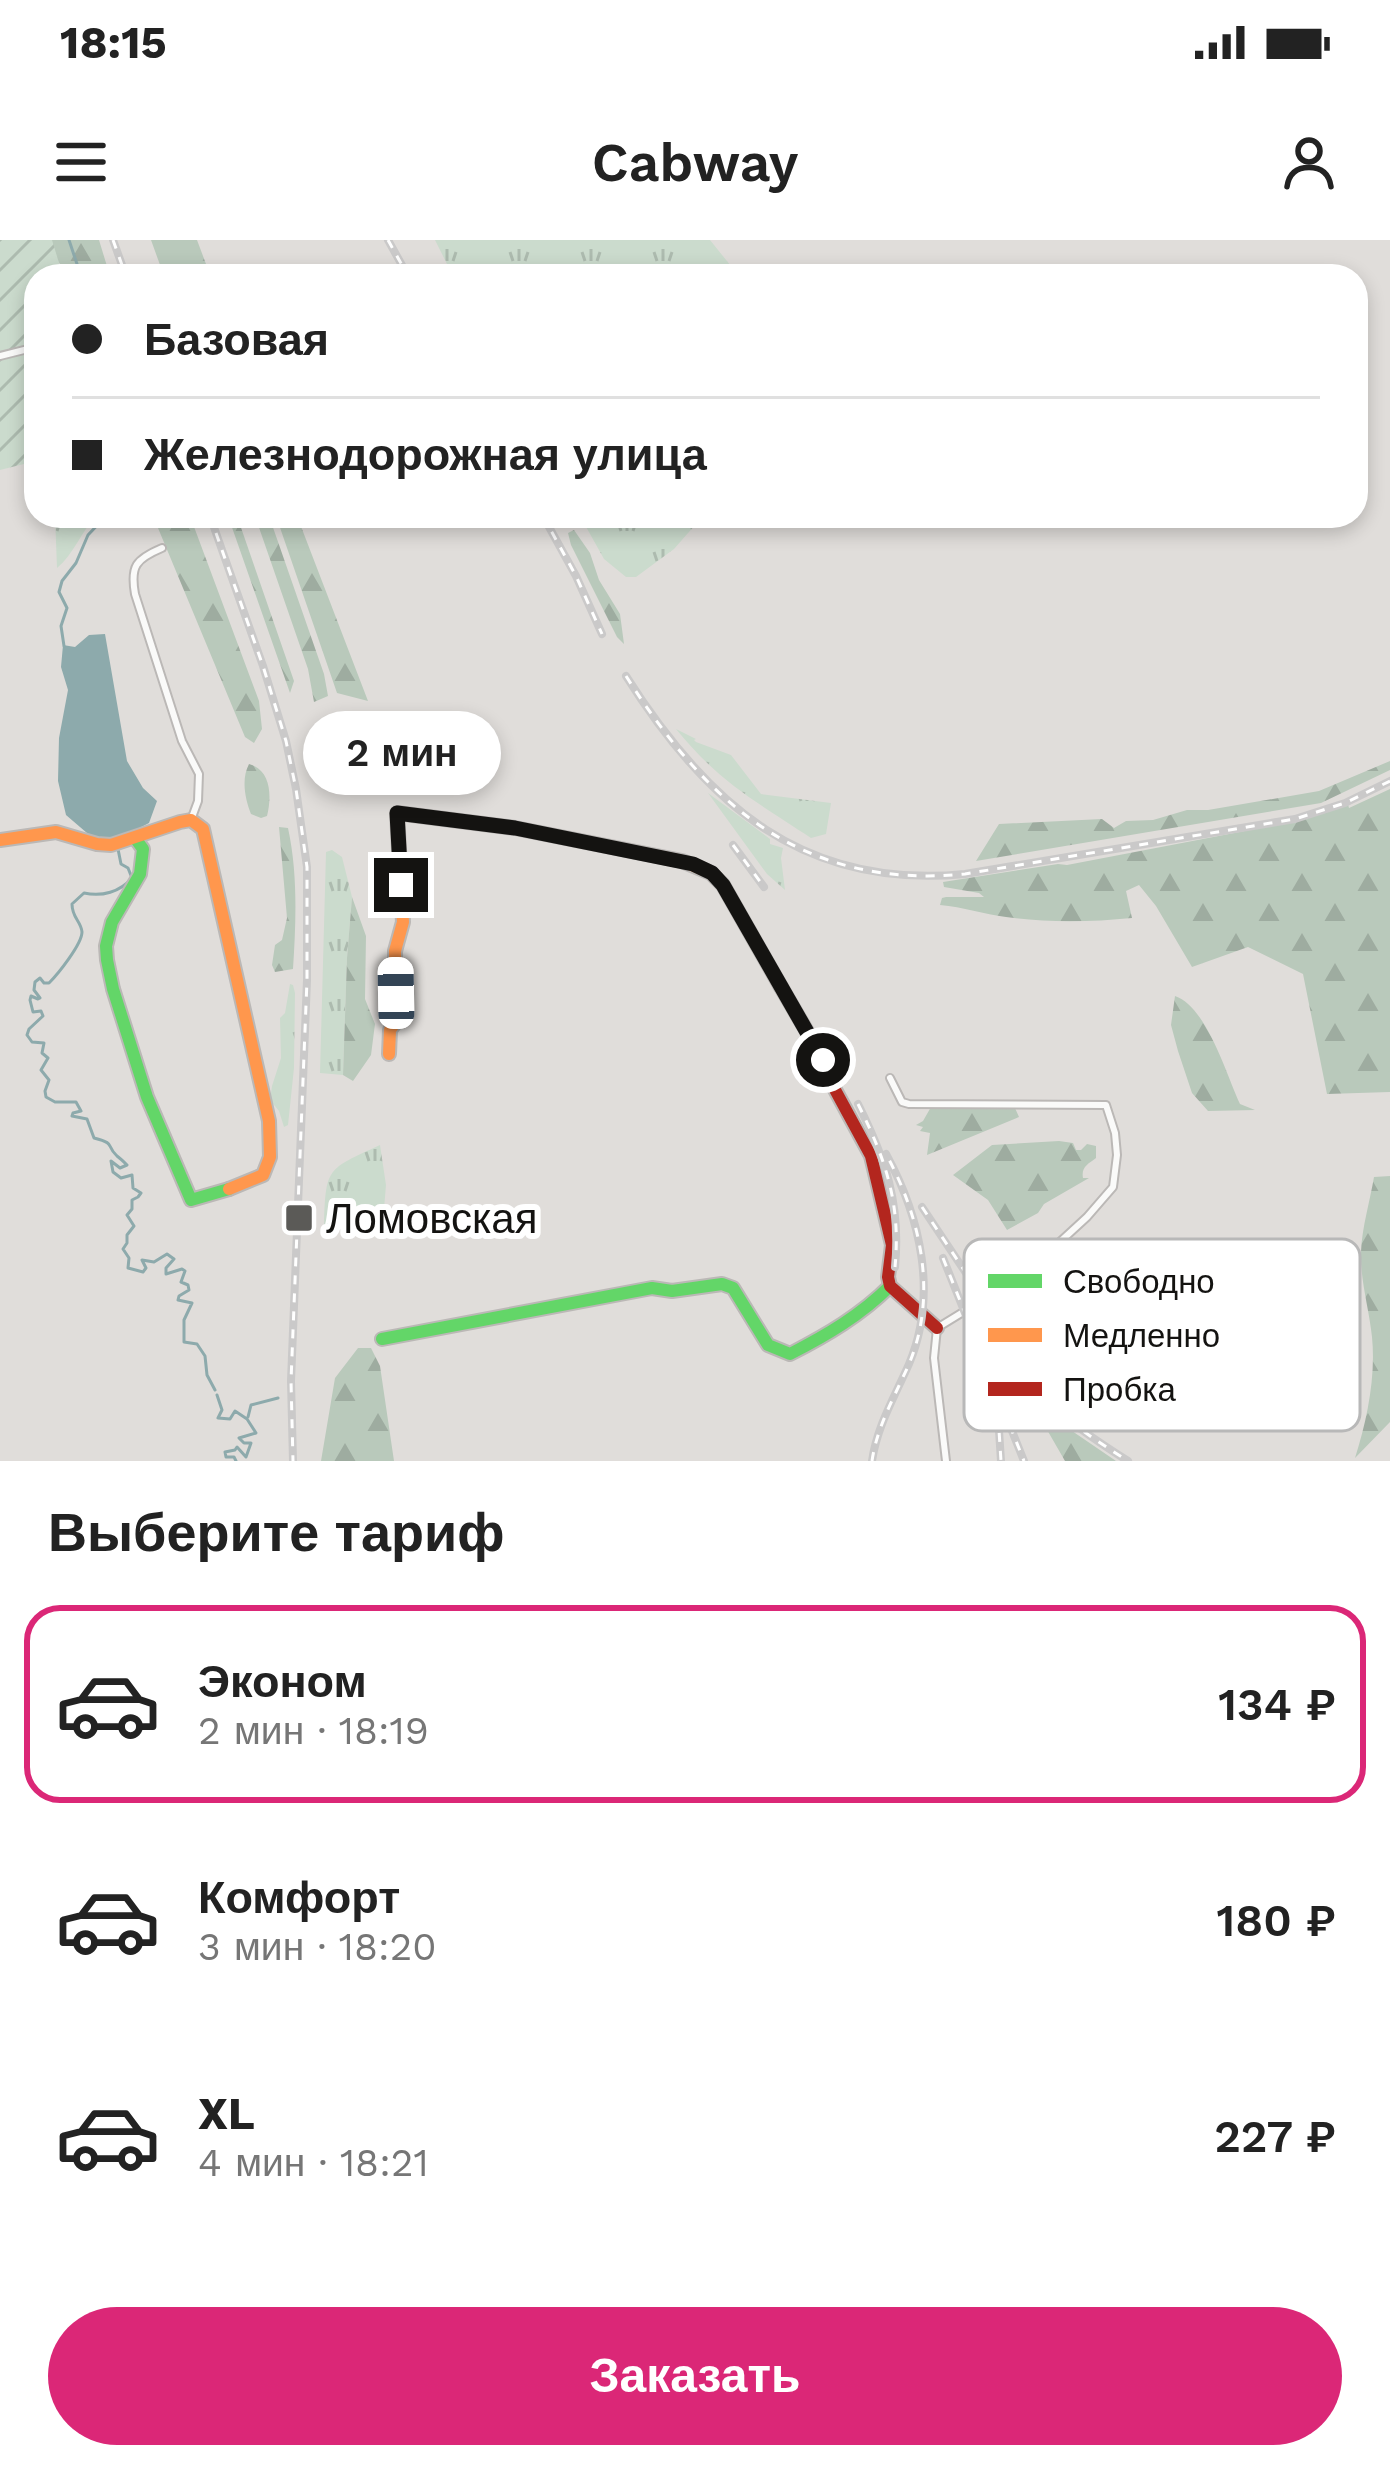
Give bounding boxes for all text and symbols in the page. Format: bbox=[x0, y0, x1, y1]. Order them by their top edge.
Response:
text: 18:15 bbox=[60, 16, 167, 69]
icon: menu bbox=[48, 129, 114, 195]
icon: person bbox=[1276, 129, 1342, 195]
text: Cabway bbox=[592, 131, 798, 194]
text: Базовая bbox=[144, 313, 329, 366]
text: Железнодорожная улица bbox=[144, 428, 707, 481]
callout: 2 мин bbox=[302, 711, 500, 795]
text: 2 мин bbox=[346, 730, 458, 775]
route end bbox=[374, 858, 428, 912]
car bbox=[377, 957, 415, 1029]
route start bbox=[796, 1033, 850, 1087]
place label: Ломовская bbox=[326, 1194, 537, 1243]
marker: Ломовская bbox=[283, 1202, 315, 1234]
legend bbox=[964, 1239, 1360, 1431]
text: Свободно bbox=[1063, 1262, 1215, 1301]
text: Медленно bbox=[1063, 1316, 1220, 1355]
text: Пробка bbox=[1063, 1370, 1176, 1409]
text: Выберите тариф bbox=[48, 1501, 505, 1564]
icon: car bbox=[54, 1650, 162, 1758]
text: Эконом bbox=[198, 1655, 367, 1708]
text: 134 ₽ bbox=[1218, 1678, 1336, 1731]
text: 2 мин · 18:19 bbox=[198, 1708, 429, 1753]
icon: car bbox=[54, 1866, 162, 1974]
text: Комфорт bbox=[198, 1871, 400, 1924]
text: 180 ₽ bbox=[1217, 1894, 1336, 1947]
text: 3 мин · 18:20 bbox=[198, 1924, 437, 1969]
icon: car bbox=[54, 2082, 162, 2190]
text: XL bbox=[198, 2087, 255, 2140]
text: 227 ₽ bbox=[1214, 2110, 1336, 2163]
text: 4 мин · 18:21 bbox=[198, 2140, 429, 2185]
button: Заказать bbox=[48, 2307, 1342, 2445]

